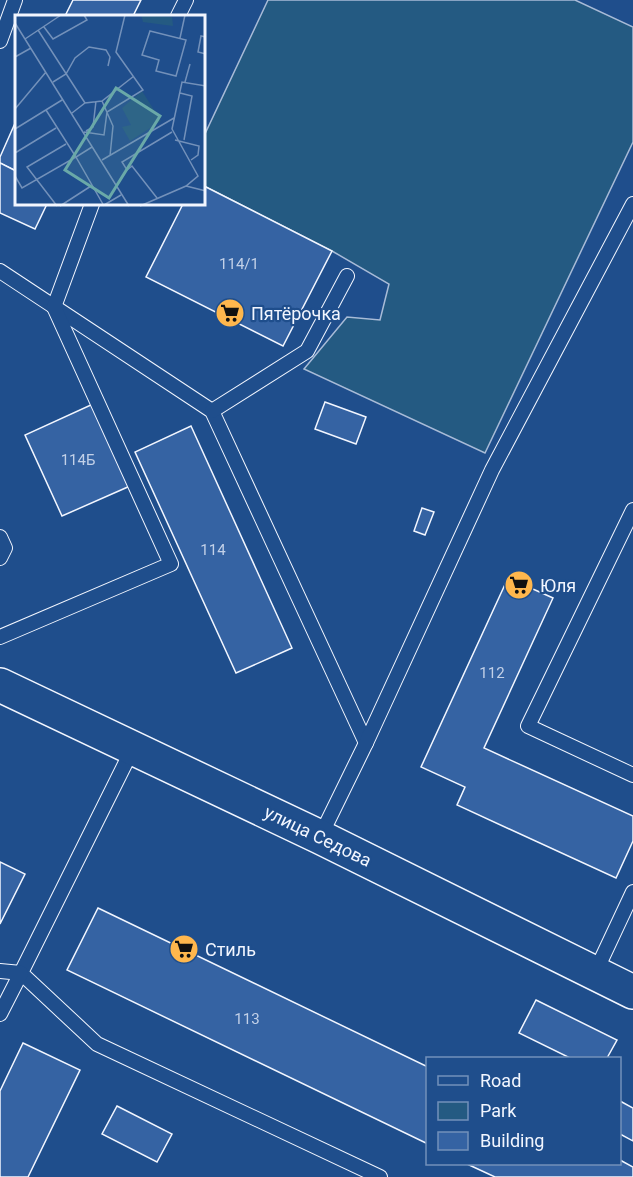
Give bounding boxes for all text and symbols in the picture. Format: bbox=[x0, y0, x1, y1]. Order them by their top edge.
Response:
inset map bbox=[15, 15, 206, 206]
house number: 114/1 bbox=[219, 255, 259, 273]
supermarket icon: Пятёрочка bbox=[214, 297, 246, 329]
place label: Пятёрочка bbox=[251, 303, 341, 324]
house number: 114Б bbox=[61, 451, 95, 469]
house number: 114 bbox=[200, 541, 226, 559]
supermarket icon: Юля bbox=[503, 569, 535, 601]
place label: Юля bbox=[540, 575, 576, 596]
house number: 112 bbox=[479, 664, 505, 682]
street label: улица Седова bbox=[261, 801, 375, 871]
supermarket icon: Стиль bbox=[168, 933, 200, 965]
place label: Стиль bbox=[205, 939, 256, 960]
house number: 113 bbox=[234, 1010, 260, 1028]
legend bbox=[426, 1057, 621, 1165]
text: Road bbox=[480, 1070, 521, 1091]
text: Park bbox=[480, 1100, 517, 1121]
text: Building bbox=[480, 1130, 544, 1151]

